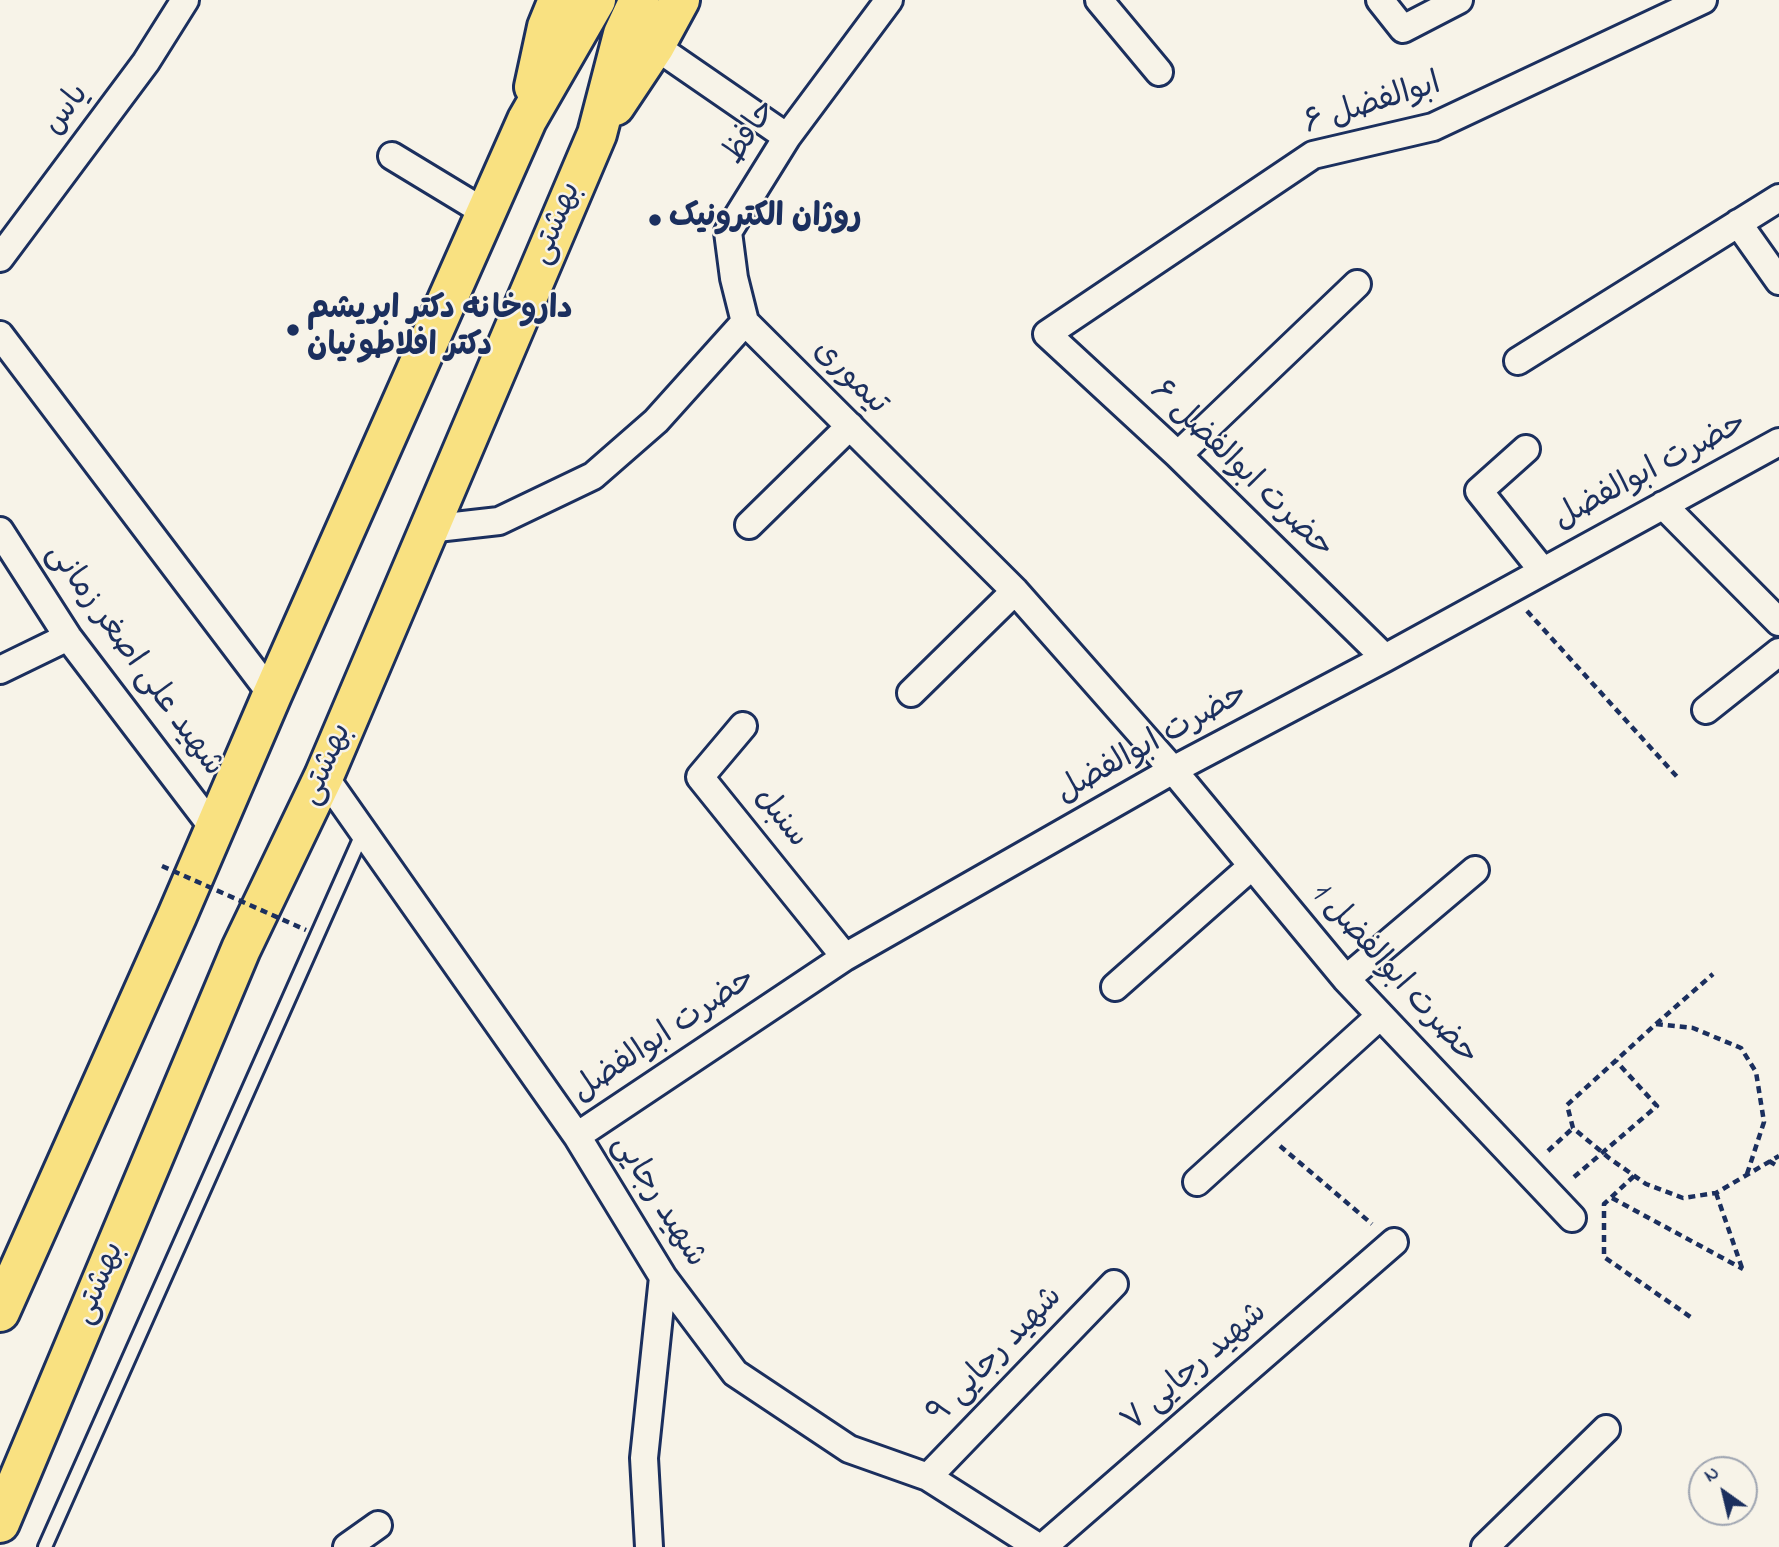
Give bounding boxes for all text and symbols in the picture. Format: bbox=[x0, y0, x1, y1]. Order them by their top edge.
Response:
street label: ابوالفضل ۶ bbox=[1300, 67, 1446, 145]
street label: یاس bbox=[36, 78, 100, 144]
street label: حافظ bbox=[717, 93, 787, 173]
street label: بهشتی bbox=[524, 177, 592, 271]
place label: روژان الکترونیک bbox=[669, 201, 862, 239]
marker: روژان الکترونیک bbox=[647, 212, 663, 228]
place label: داروخانه دکتر ابریشم دکتر افلاطونیان bbox=[307, 293, 573, 368]
marker: داروخانه دکتر ابریشم دکتر افلاطونیان bbox=[285, 322, 301, 338]
street label: تیموری bbox=[803, 333, 895, 425]
street label: حضرت ابوالفضل ۶ bbox=[1140, 374, 1340, 568]
street label: حضرت ابوالفضل bbox=[1548, 406, 1754, 540]
street label: شهید علی اصغر زمانی bbox=[35, 537, 231, 785]
street label: حضرت ابوالفضل bbox=[1050, 676, 1256, 814]
street label: بهشتی bbox=[293, 718, 363, 812]
street label: سنبل bbox=[743, 781, 815, 857]
street label: حضرت ابوالفضل 1 bbox=[1301, 877, 1485, 1075]
street label: حضرت ابوالفضل bbox=[566, 961, 764, 1113]
street label: شهید رجایی bbox=[601, 1128, 713, 1276]
street label: بهشتی bbox=[67, 1237, 135, 1331]
street label: شهید رجایی ۹ bbox=[922, 1280, 1072, 1434]
street label: شهید رجایی ۷ bbox=[1115, 1295, 1277, 1443]
north arrow bbox=[1688, 1456, 1758, 1526]
text: N bbox=[1699, 1460, 1725, 1490]

